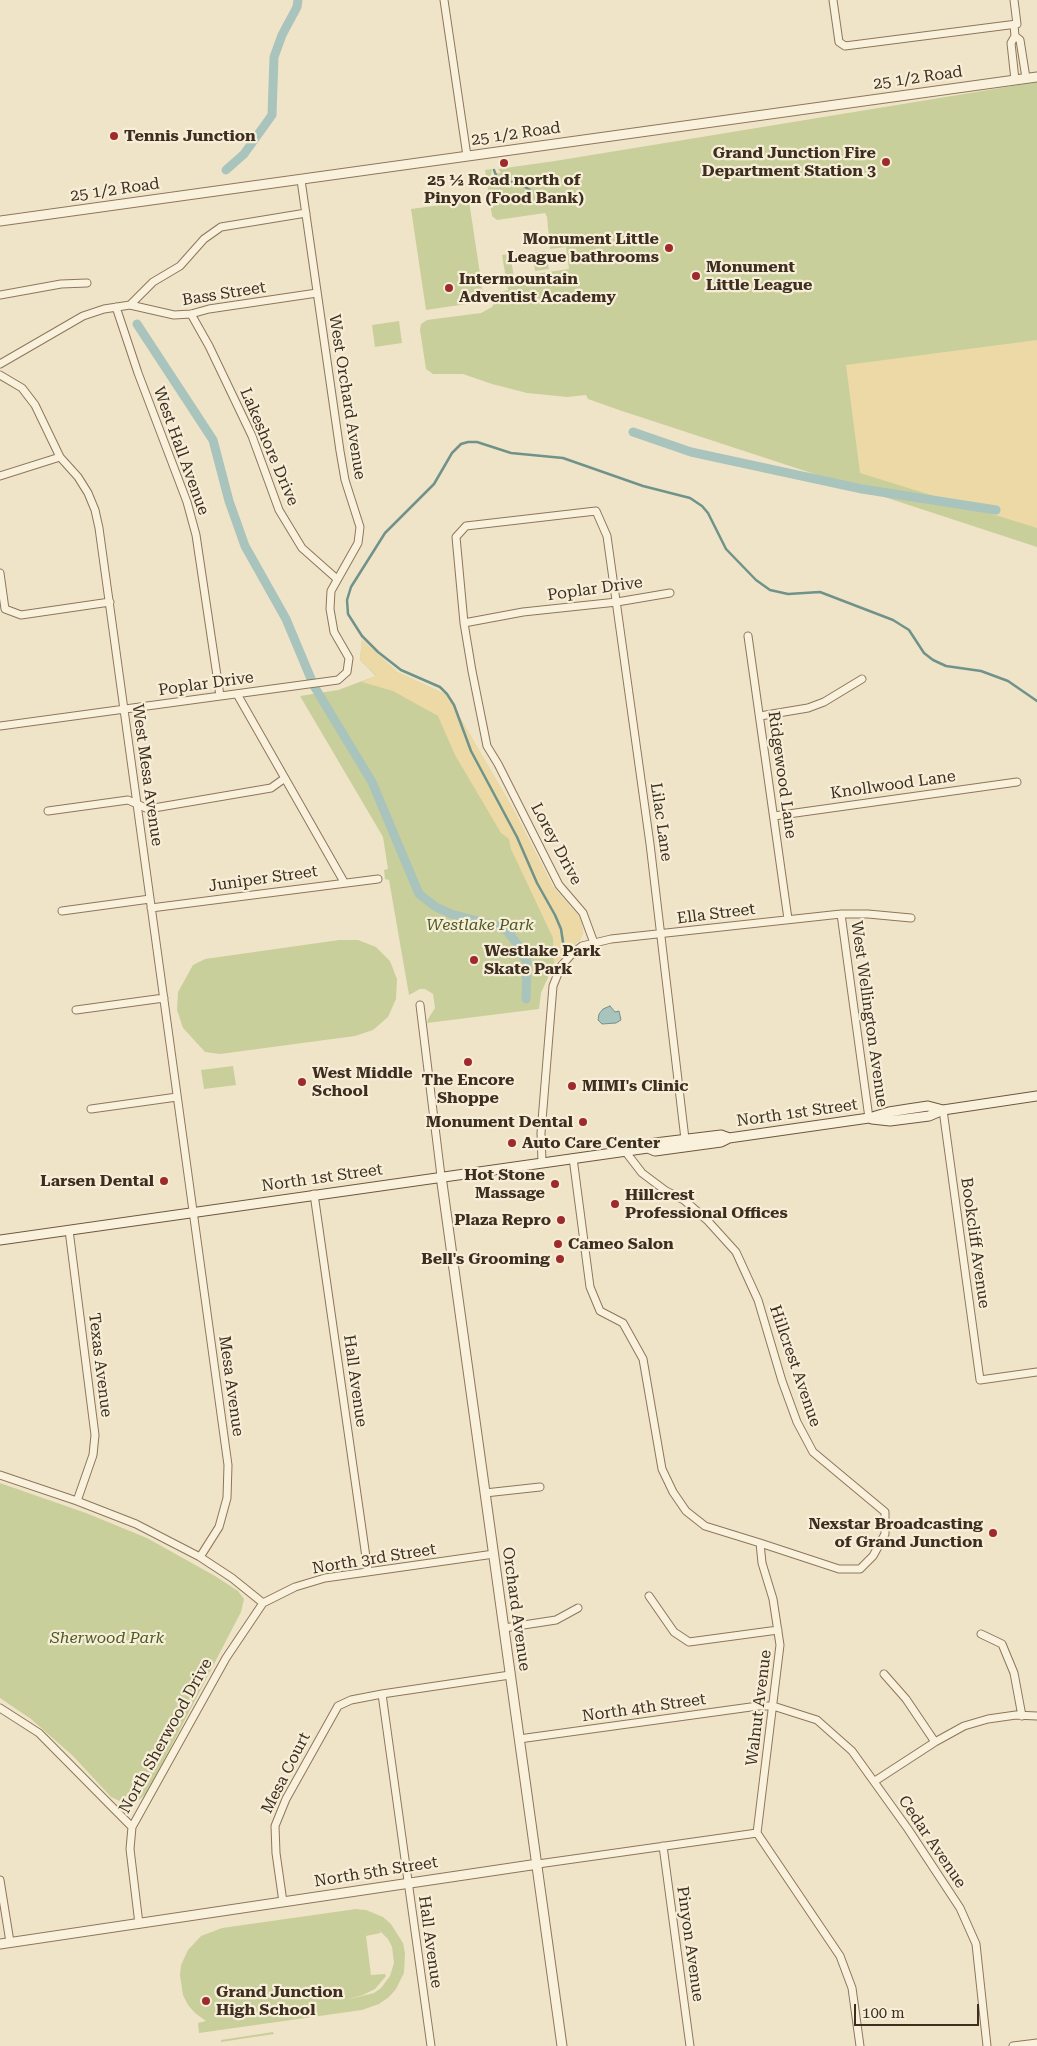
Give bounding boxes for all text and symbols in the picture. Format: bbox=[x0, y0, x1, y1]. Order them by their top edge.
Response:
street label: 25 1/2 Road bbox=[872, 62, 964, 94]
street label: 25 1/2 Road bbox=[470, 118, 562, 150]
place label: Tennis Junction bbox=[124, 126, 256, 146]
marker: Tennis Junction bbox=[108, 130, 120, 142]
place label: Grand Junction Fire Department Station 3 bbox=[702, 143, 876, 181]
marker: Grand Junction Fire Department Station 3 bbox=[880, 156, 892, 168]
marker: 25 ½ Road north of Pinyon (Food Bank) bbox=[498, 157, 510, 169]
place label: 25 ½ Road north of Pinyon (Food Bank) bbox=[424, 170, 584, 208]
street label: 25 1/2 Road bbox=[69, 174, 161, 206]
place label: Monument Little League bathrooms bbox=[507, 229, 659, 267]
marker: Monument Little League bathrooms bbox=[663, 242, 675, 254]
place label: Monument Little League bbox=[706, 257, 812, 295]
place label: Intermountain Adventist Academy bbox=[459, 269, 616, 307]
marker: Monument Little League bbox=[690, 270, 702, 282]
street label: Bass Street bbox=[181, 278, 267, 310]
marker: Intermountain Adventist Academy bbox=[443, 282, 455, 294]
street label: West Orchard Avenue bbox=[324, 313, 370, 481]
street label: West Hall Avenue bbox=[149, 384, 213, 518]
street label: Lakeshore Drive bbox=[236, 385, 302, 509]
street label: Poplar Drive bbox=[546, 573, 644, 605]
street label: Poplar Drive bbox=[157, 668, 255, 700]
street label: West Mesa Avenue bbox=[128, 703, 166, 847]
street label: Ridgewood Lane bbox=[764, 710, 800, 840]
street label: Knollwood Lane bbox=[829, 767, 957, 803]
street label: Lilac Lane bbox=[646, 781, 676, 863]
street label: Lorey Drive bbox=[526, 800, 586, 888]
street label: Juniper Street bbox=[207, 862, 319, 896]
street label: Ella Street bbox=[676, 900, 756, 928]
park label: Westlake Park bbox=[426, 915, 534, 935]
street label: West Wellington Avenue bbox=[846, 919, 892, 1109]
place label: Westlake Park Skate Park bbox=[484, 941, 601, 979]
marker: Westlake Park Skate Park bbox=[468, 954, 480, 966]
marker: The Encore Shoppe bbox=[462, 1056, 474, 1068]
place label: West Middle School bbox=[312, 1063, 413, 1101]
place label: The Encore Shoppe bbox=[421, 1070, 515, 1108]
marker: West Middle School bbox=[296, 1076, 308, 1088]
place label: MIMI's Clinic bbox=[582, 1076, 688, 1096]
marker: MIMI's Clinic bbox=[566, 1080, 578, 1092]
street label: North 1st Street bbox=[735, 1095, 859, 1131]
place label: Monument Dental bbox=[426, 1112, 573, 1132]
marker: Monument Dental bbox=[577, 1116, 589, 1128]
place label: Auto Care Center bbox=[522, 1133, 660, 1153]
marker: Auto Care Center bbox=[506, 1137, 518, 1149]
street label: North 1st Street bbox=[260, 1160, 384, 1196]
place label: Hot Stone Massage bbox=[464, 1165, 545, 1203]
place label: Larsen Dental bbox=[40, 1171, 154, 1191]
marker: Larsen Dental bbox=[158, 1175, 170, 1187]
street label: Bookcliff Avenue bbox=[956, 1176, 994, 1310]
marker: Hot Stone Massage bbox=[549, 1178, 561, 1190]
place label: Hillcrest Professional Offices bbox=[625, 1185, 788, 1223]
marker: Hillcrest Professional Offices bbox=[609, 1198, 621, 1210]
place label: Plaza Repro bbox=[454, 1210, 551, 1230]
marker: Plaza Repro bbox=[555, 1214, 567, 1226]
place label: Cameo Salon bbox=[568, 1234, 674, 1254]
marker: Cameo Salon bbox=[552, 1238, 564, 1250]
place label: Bell's Grooming bbox=[421, 1249, 550, 1269]
marker: Bell's Grooming bbox=[554, 1253, 566, 1265]
street label: Hillcrest Avenue bbox=[765, 1303, 825, 1429]
street label: Texas Avenue bbox=[84, 1312, 116, 1418]
street label: Mesa Avenue bbox=[214, 1334, 248, 1438]
street label: Hall Avenue bbox=[339, 1334, 371, 1428]
place label: Nexstar Broadcasting of Grand Junction bbox=[808, 1514, 983, 1552]
marker: Nexstar Broadcasting of Grand Junction bbox=[987, 1527, 999, 1539]
street label: North 3rd Street bbox=[311, 1540, 437, 1578]
street label: Orchard Avenue bbox=[498, 1546, 534, 1672]
park label: Sherwood Park bbox=[50, 1628, 164, 1648]
street label: Walnut Avenue bbox=[742, 1649, 776, 1767]
street label: North Sherwood Drive bbox=[115, 1655, 217, 1817]
street label: North 4th Street bbox=[581, 1690, 707, 1726]
street label: Mesa Court bbox=[257, 1729, 315, 1817]
street label: Cedar Avenue bbox=[894, 1792, 970, 1892]
street label: North 5th Street bbox=[313, 1853, 439, 1891]
street label: Pinyon Avenue bbox=[672, 1885, 708, 2003]
street label: Hall Avenue bbox=[414, 1895, 446, 1989]
place label: Grand Junction High School bbox=[216, 1982, 343, 2020]
scale bar bbox=[857, 1994, 982, 2026]
marker: Grand Junction High School bbox=[200, 1995, 212, 2007]
text: 100 m bbox=[862, 2004, 905, 2022]

